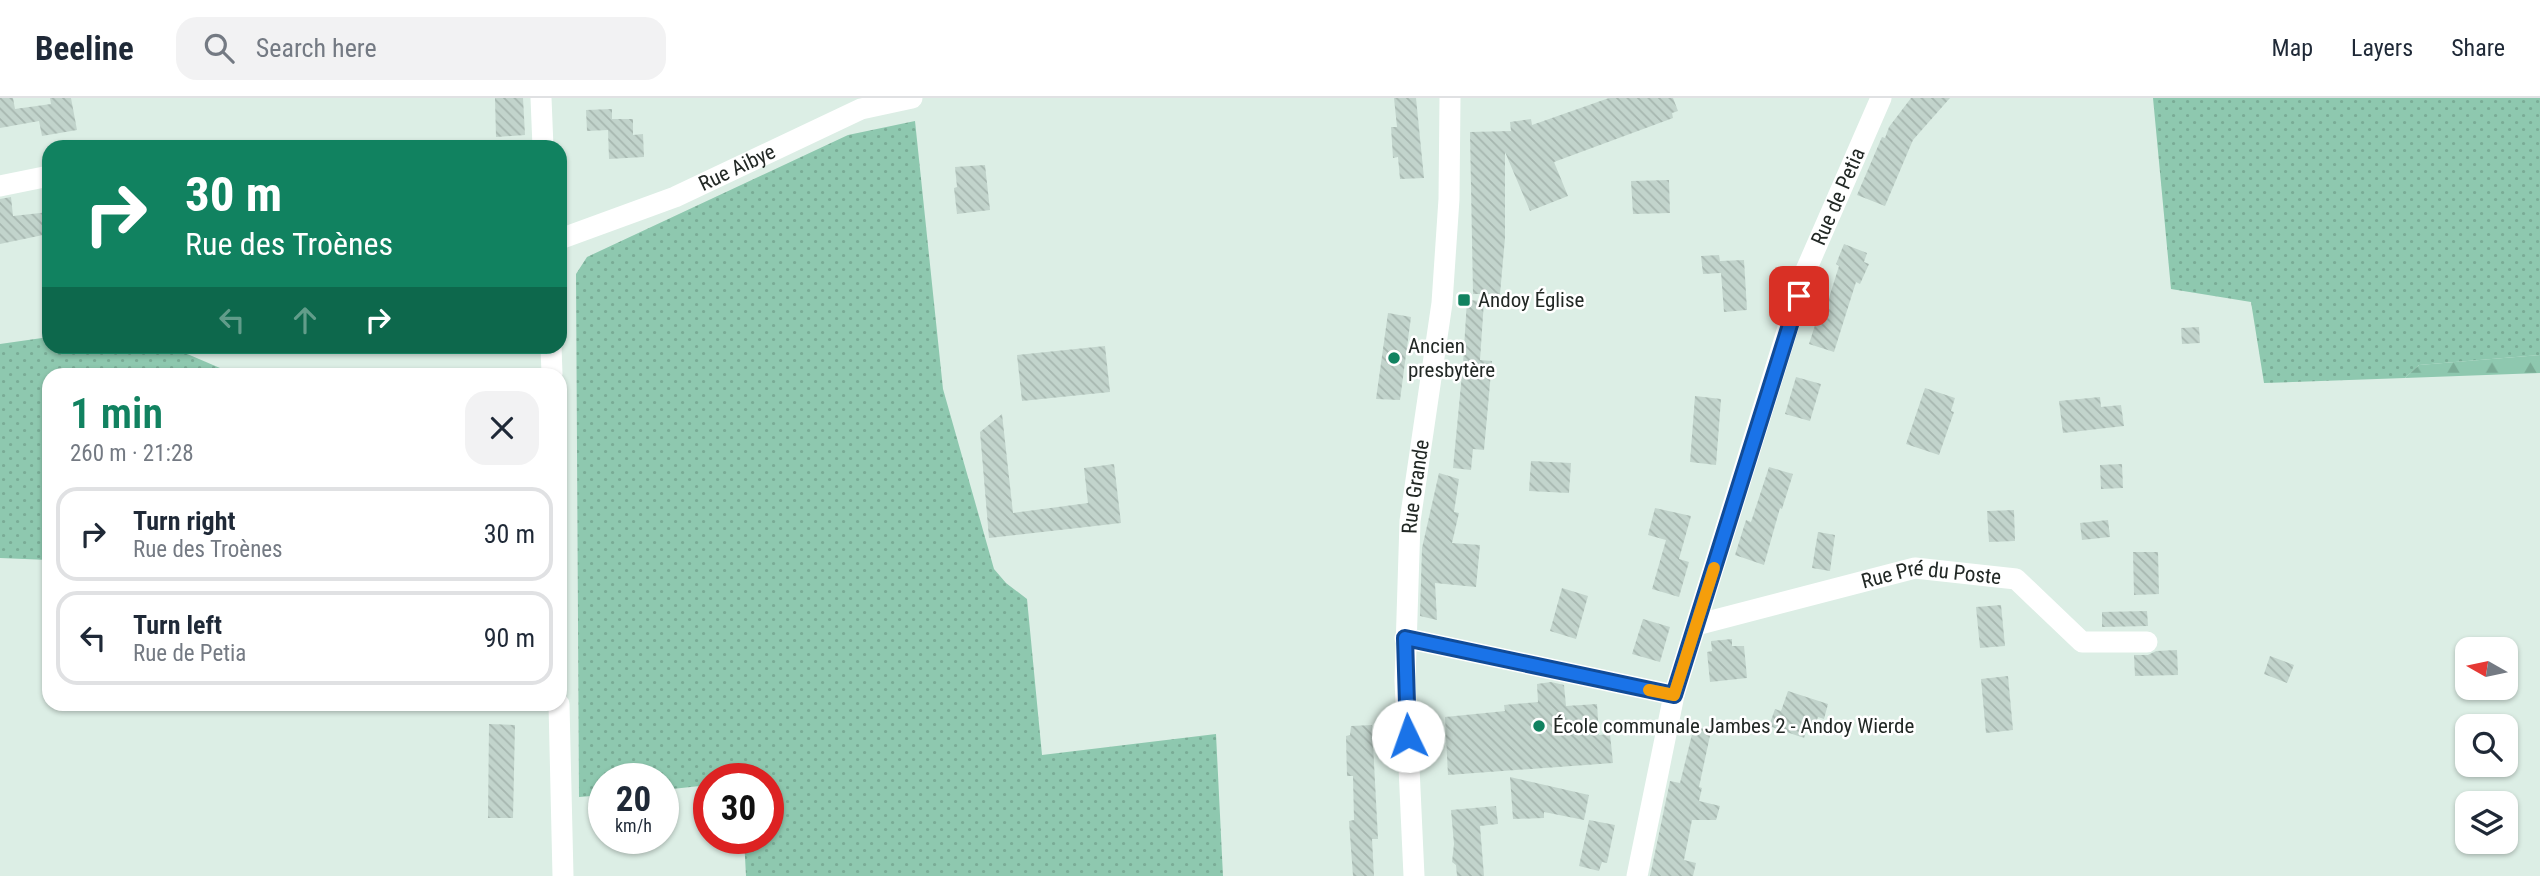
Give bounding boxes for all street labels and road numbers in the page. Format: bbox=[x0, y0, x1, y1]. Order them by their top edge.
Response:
street label: Rue Aibye bbox=[695, 139, 779, 196]
street label: Rue de Petia bbox=[1806, 144, 1870, 249]
street label: Rue Grande bbox=[1398, 438, 1434, 534]
street label: Rue Pré du Poste bbox=[1859, 556, 2002, 593]

